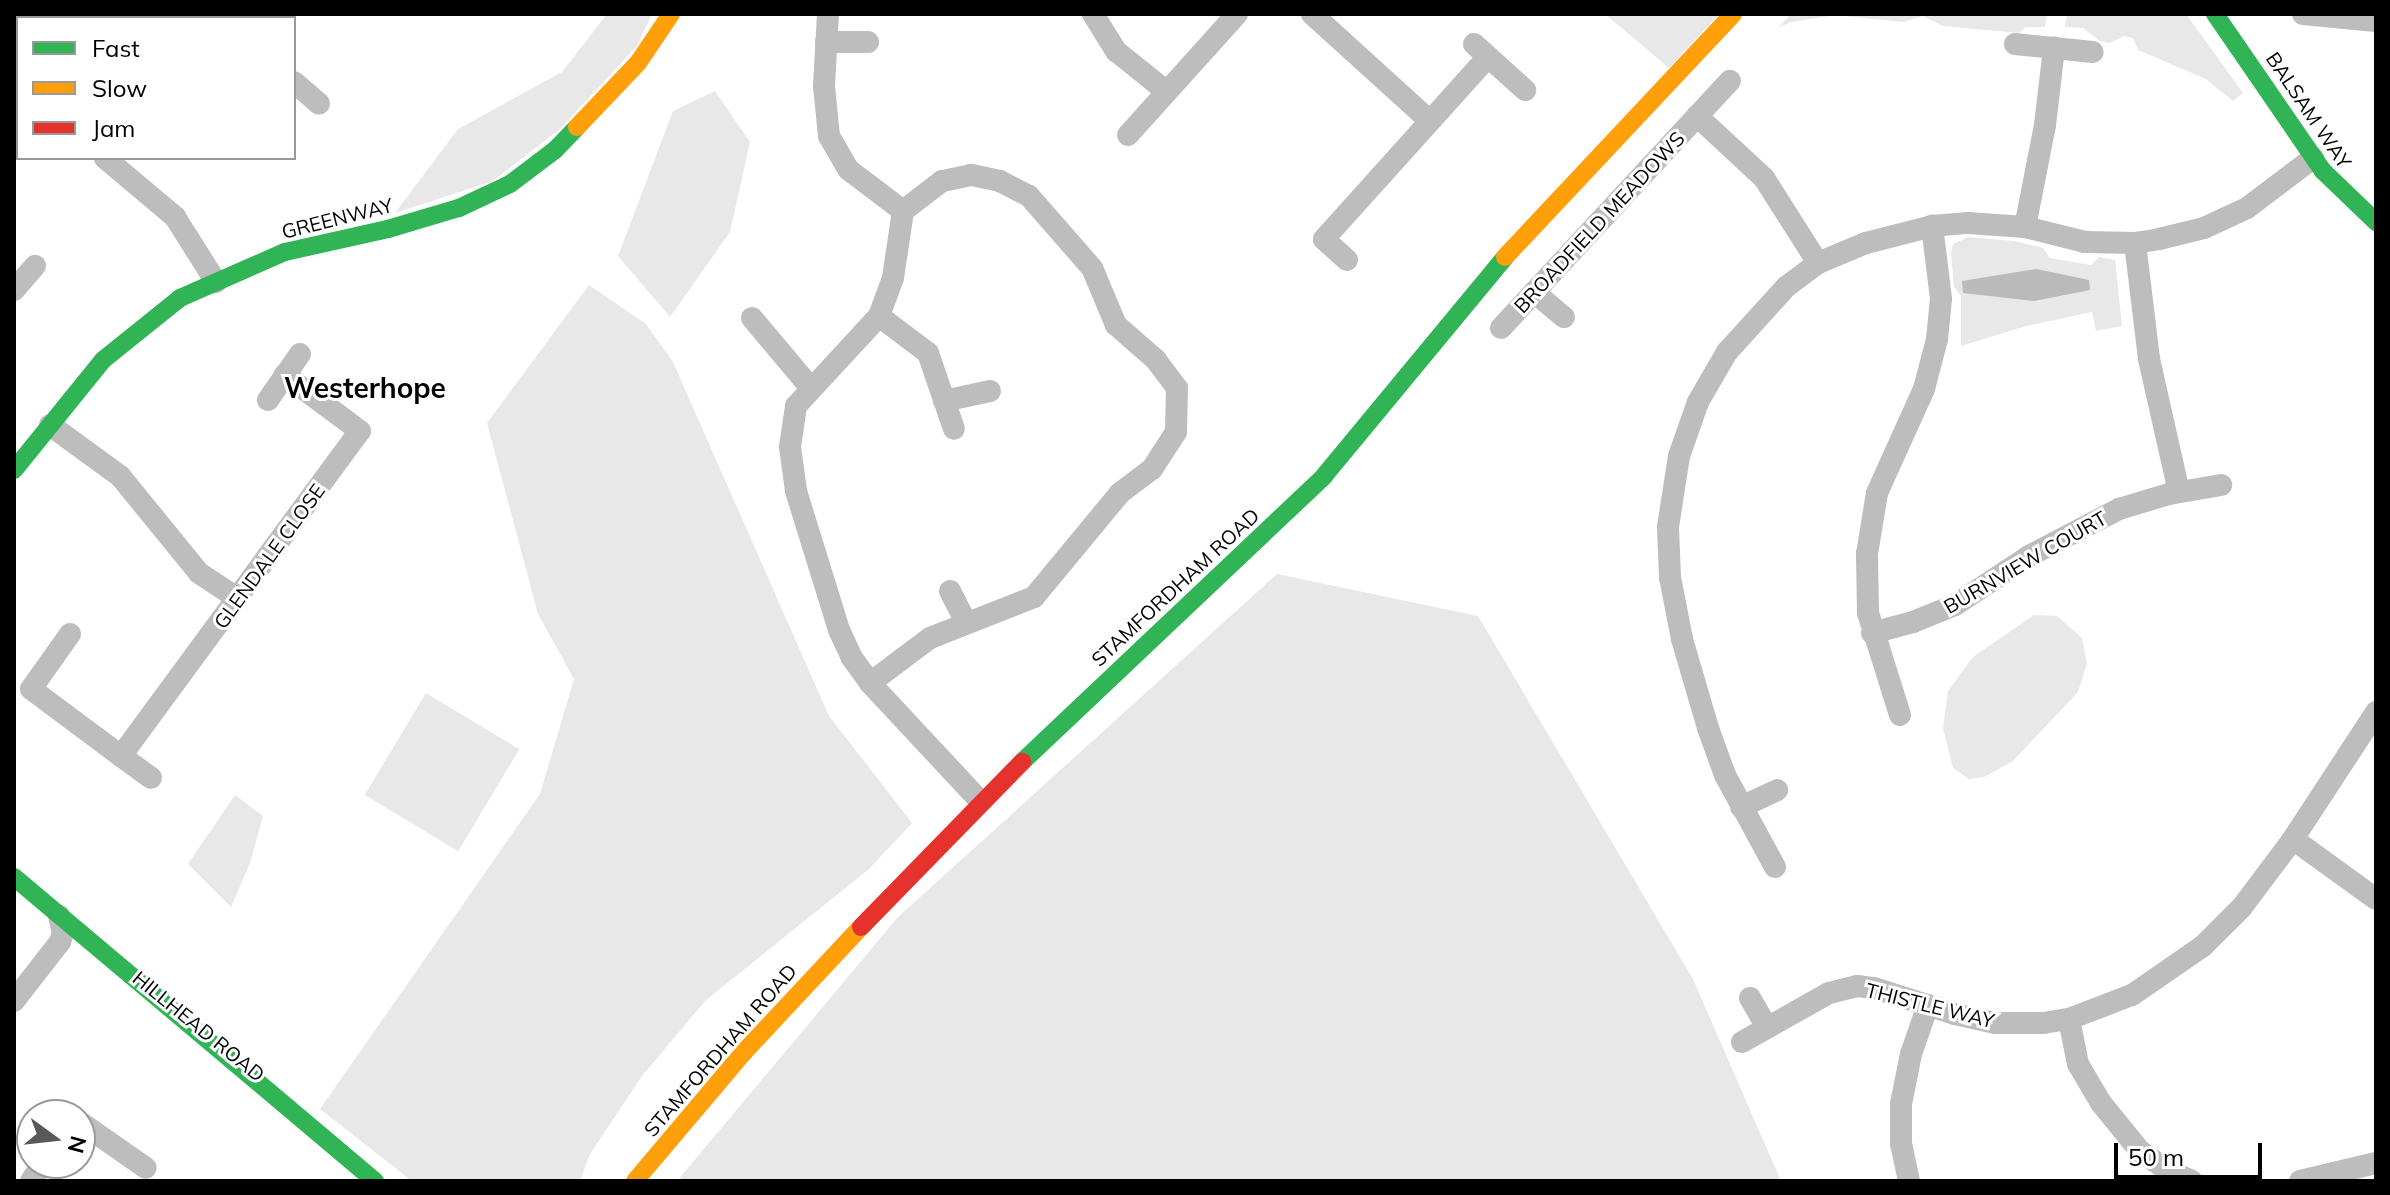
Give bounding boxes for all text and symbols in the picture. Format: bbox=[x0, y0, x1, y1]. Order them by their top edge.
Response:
legend bbox=[16, 16, 296, 160]
text: Fast bbox=[92, 33, 140, 63]
street label: BALSAM WAY bbox=[2261, 47, 2357, 173]
text: Slow bbox=[92, 73, 147, 103]
text: Jam bbox=[92, 113, 135, 143]
street label: BROADFIELD MEADOWS bbox=[1509, 126, 1689, 318]
street label: GREENWAY bbox=[279, 193, 395, 243]
district label: Westerhope bbox=[284, 371, 446, 405]
street label: GLENDALE CLOSE bbox=[208, 479, 330, 633]
street label: STAMFORDHAM ROAD bbox=[1086, 503, 1264, 671]
street label: BURNVIEW COURT bbox=[1939, 506, 2111, 618]
street label: STAMFORDHAM ROAD bbox=[639, 959, 801, 1141]
street label: HILLHEAD ROAD bbox=[128, 966, 270, 1086]
street label: THISTLE WAY bbox=[1863, 977, 1997, 1033]
north arrow bbox=[16, 1099, 96, 1179]
scale bar bbox=[2118, 1127, 2266, 1177]
text: N bbox=[62, 1133, 93, 1156]
text: 50 m bbox=[2128, 1142, 2184, 1172]

